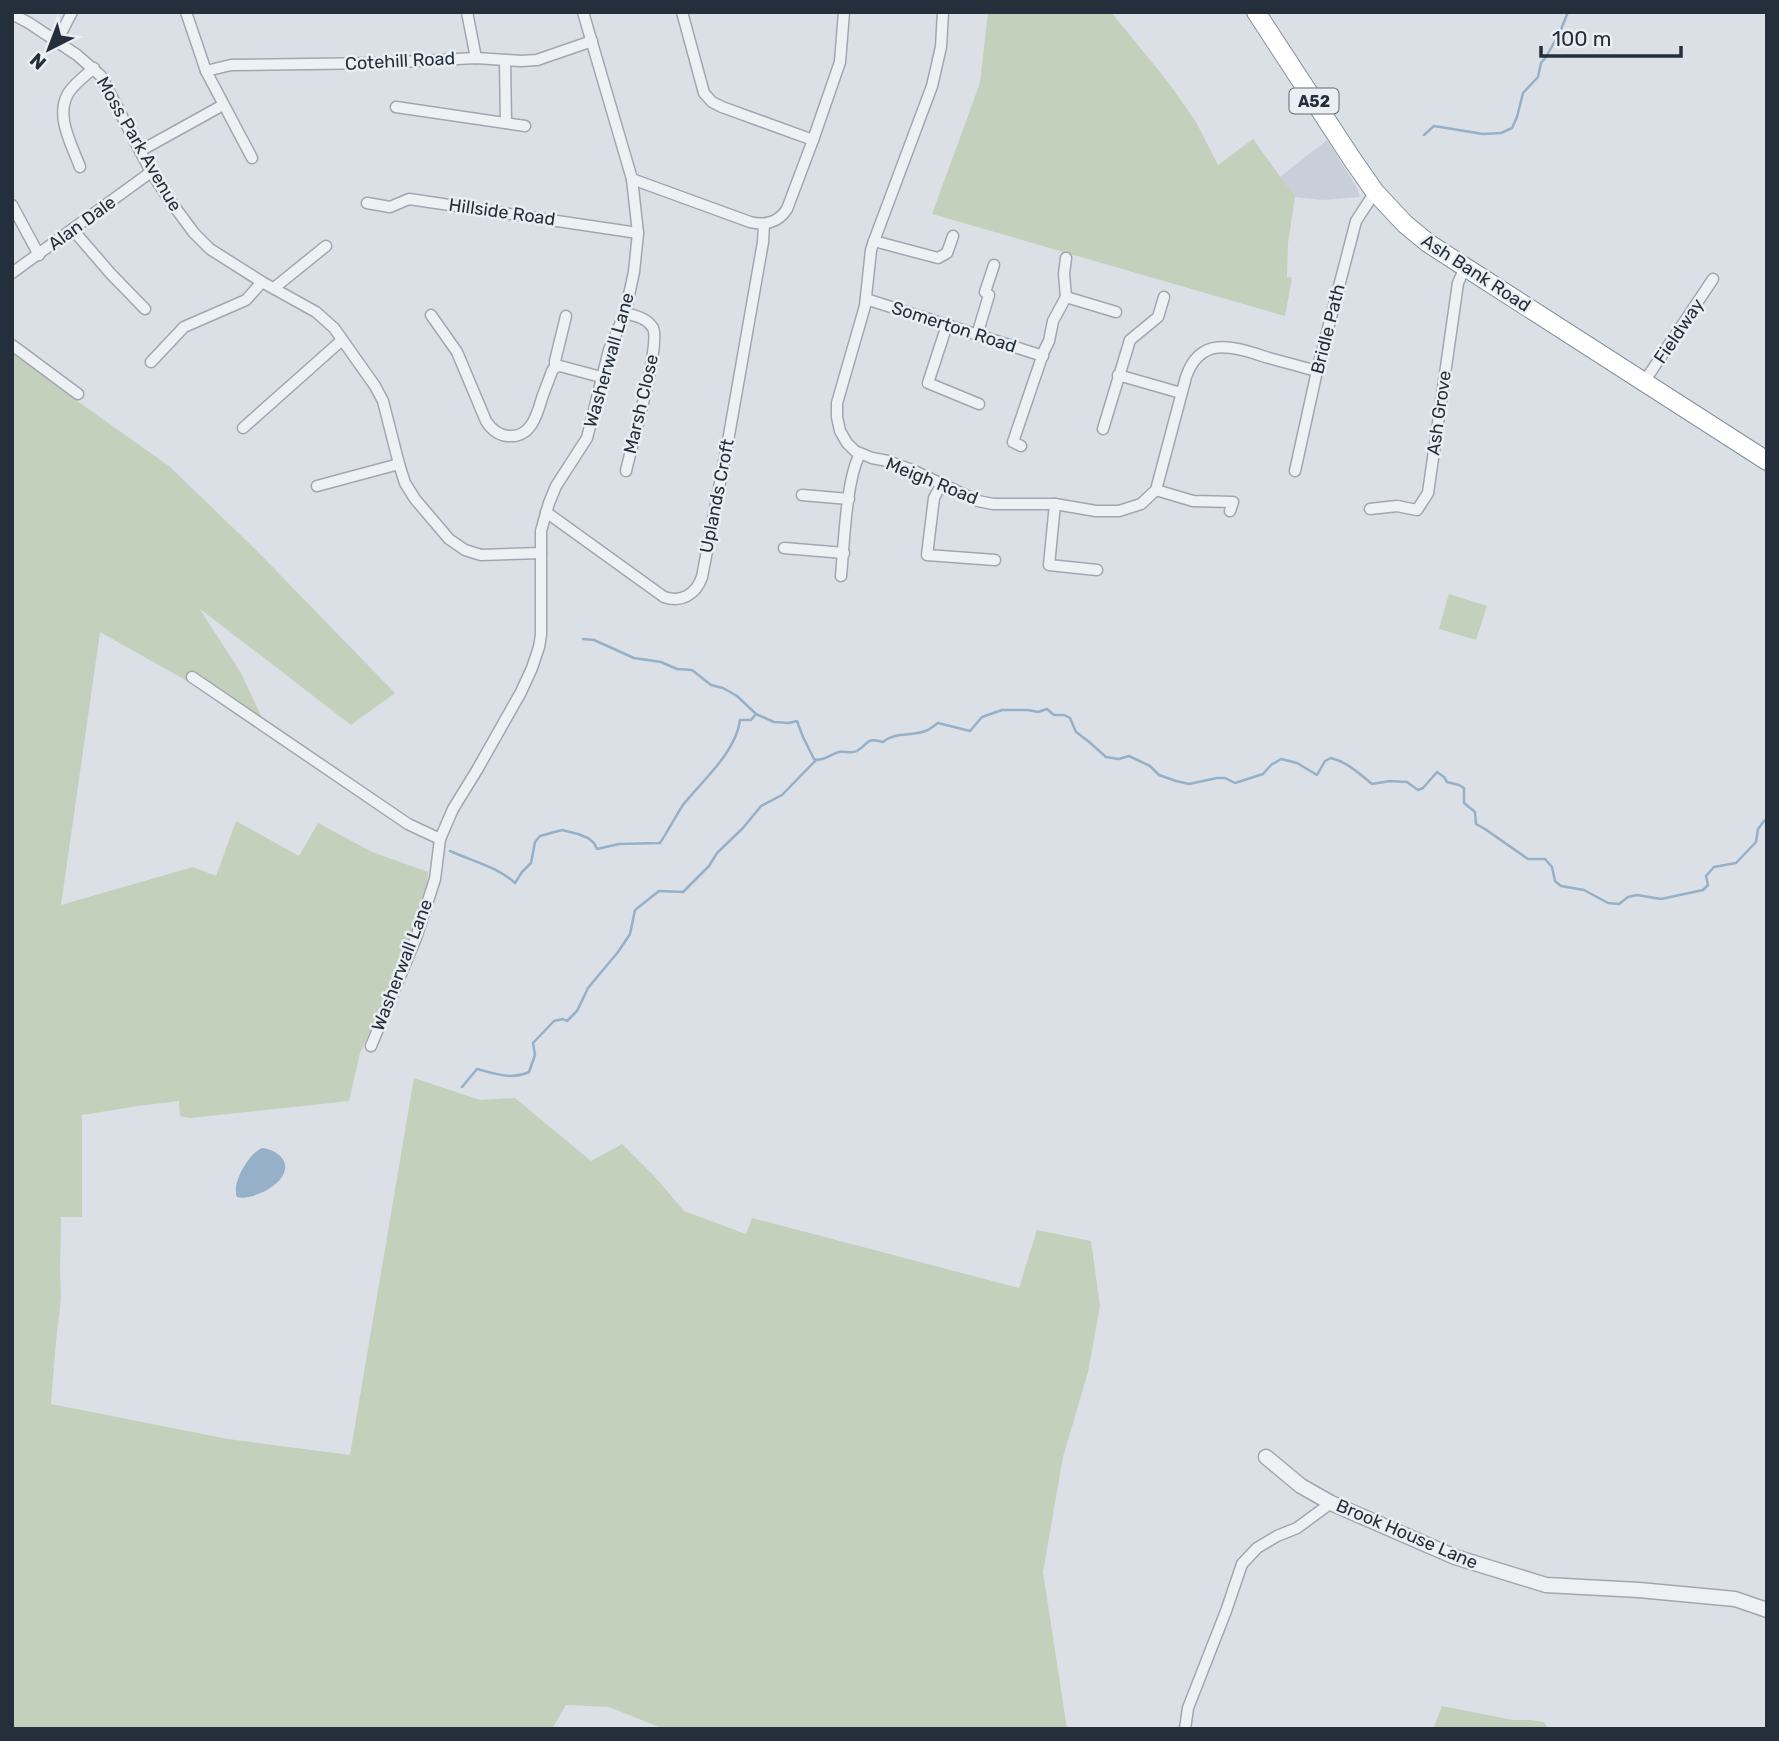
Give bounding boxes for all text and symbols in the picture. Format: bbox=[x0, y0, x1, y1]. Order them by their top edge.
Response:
north arrow bbox=[14, 14, 84, 84]
scale bar bbox=[1541, 14, 1681, 58]
text: 100 m bbox=[1552, 26, 1611, 51]
street label: Cotehill Road bbox=[344, 47, 456, 75]
text: N bbox=[25, 48, 51, 74]
street label: Moss Park Avenue bbox=[92, 73, 186, 215]
road number: A52 bbox=[1290, 88, 1338, 114]
street label: Alan Dale bbox=[44, 191, 120, 255]
street label: Hillside Road bbox=[447, 194, 557, 230]
street label: Ash Bank Road bbox=[1417, 230, 1535, 316]
street label: Bridle Path bbox=[1306, 282, 1350, 376]
street label: Washerwall Lane bbox=[579, 290, 639, 430]
street label: Fieldway bbox=[1649, 294, 1709, 368]
street label: Somerton Road bbox=[889, 296, 1019, 358]
street label: Marsh Close bbox=[619, 352, 663, 456]
street label: Ash Grove bbox=[1422, 369, 1456, 457]
street label: Uplands Croft bbox=[695, 437, 739, 555]
street label: Meigh Road bbox=[883, 453, 981, 509]
street label: Washerwall Lane bbox=[367, 896, 437, 1034]
street label: Brook House Lane bbox=[1333, 1494, 1481, 1574]

